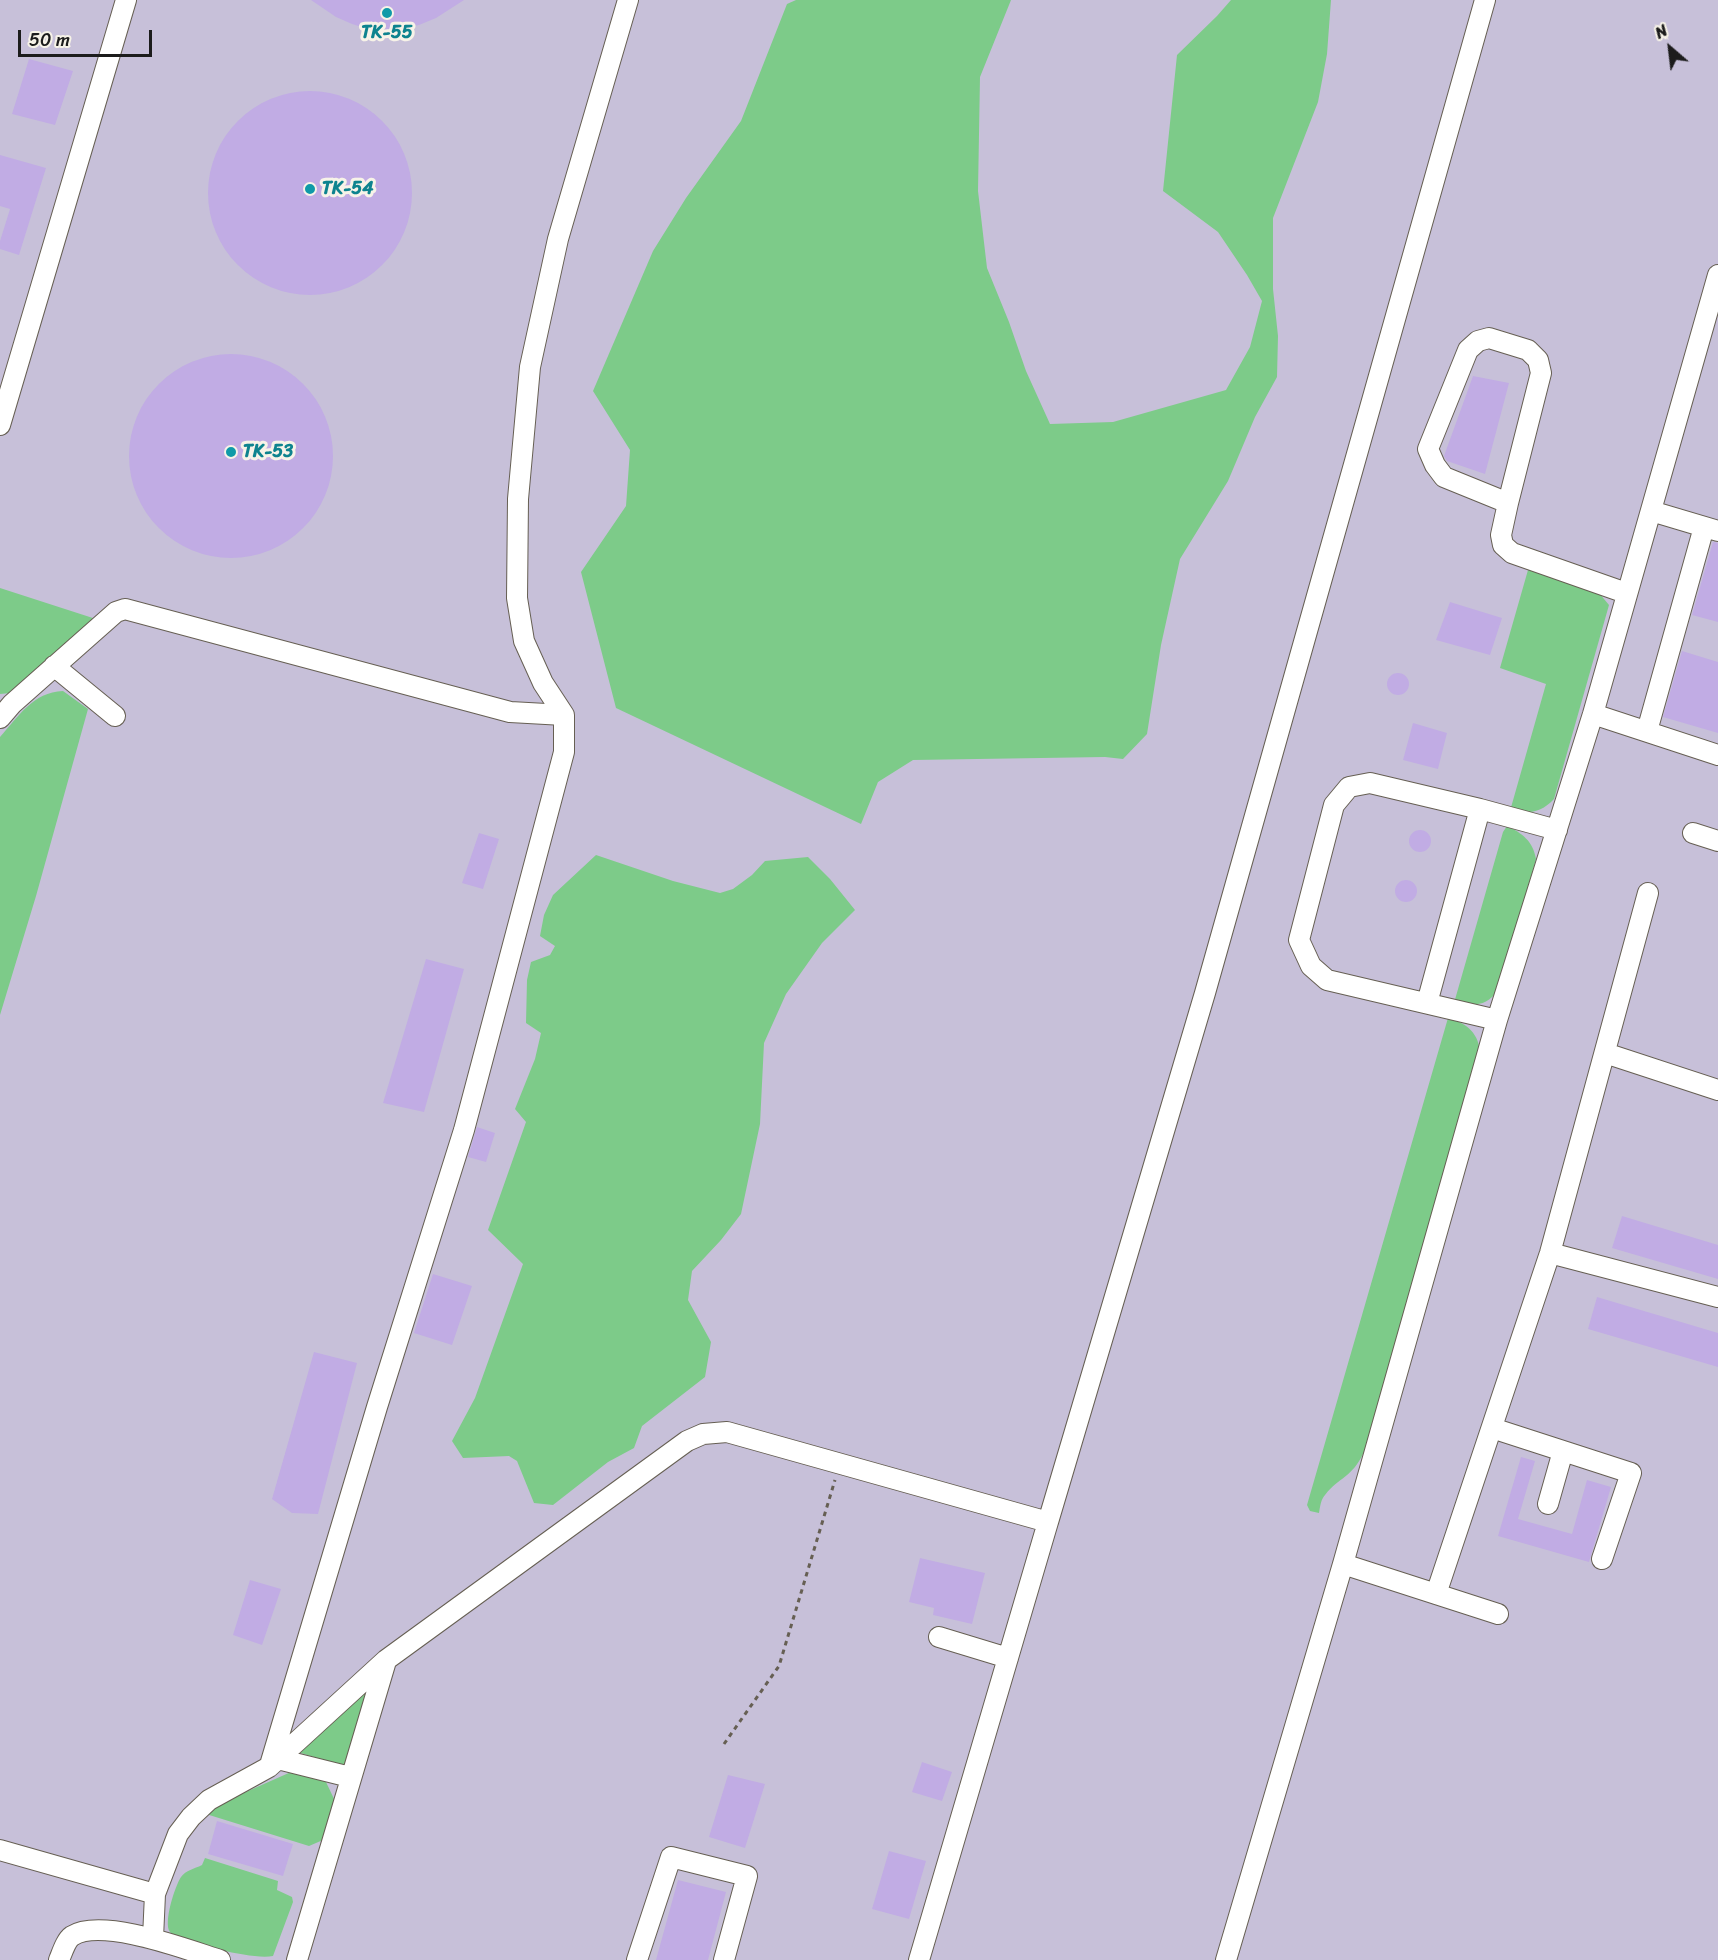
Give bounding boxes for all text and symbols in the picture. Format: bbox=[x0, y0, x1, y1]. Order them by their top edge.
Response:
marker: TK-55 bbox=[380, 6, 394, 20]
text: N bbox=[1650, 16, 1673, 47]
scale bar bbox=[21, 18, 154, 56]
north arrow bbox=[1640, 18, 1700, 78]
place label: TK-55 bbox=[361, 22, 413, 44]
text: 50 m bbox=[29, 24, 70, 56]
place label: TK-54 bbox=[322, 178, 374, 200]
marker: TK-54 bbox=[303, 182, 317, 196]
place label: TK-53 bbox=[243, 441, 293, 463]
marker: TK-53 bbox=[224, 445, 238, 459]

